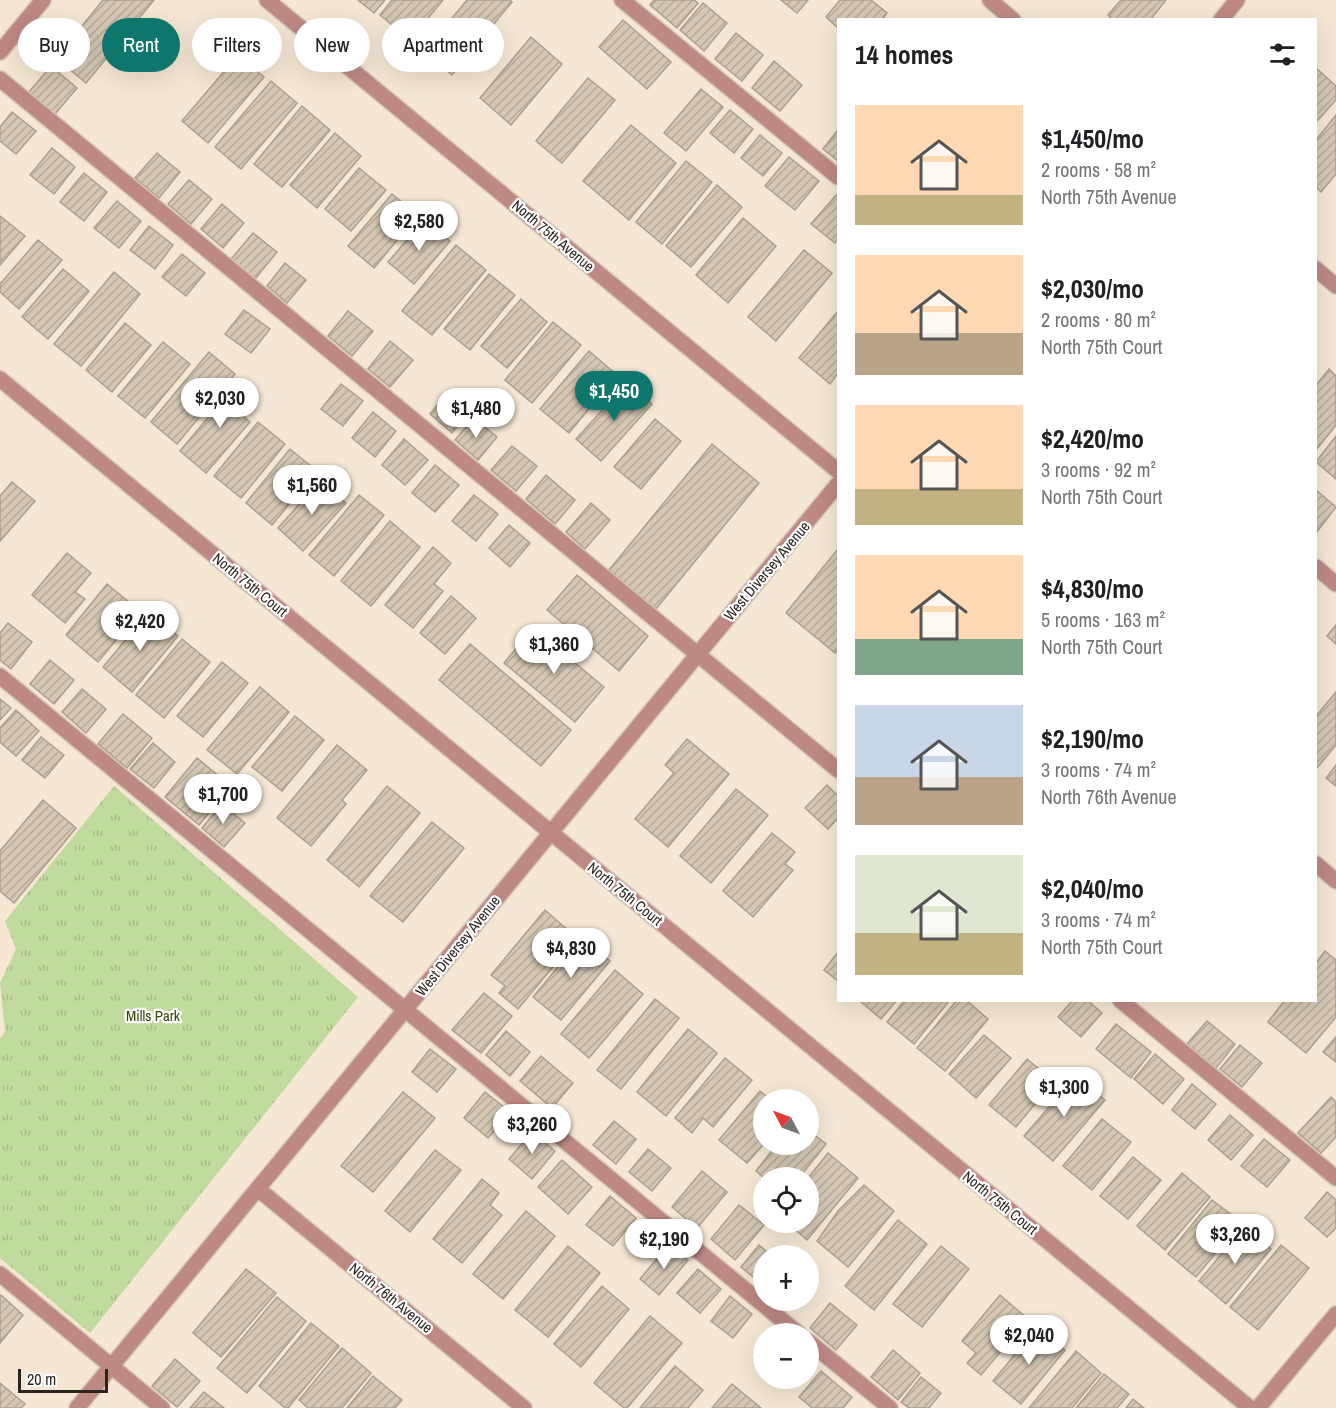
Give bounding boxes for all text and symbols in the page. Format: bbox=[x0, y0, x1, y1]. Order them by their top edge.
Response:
chip: Buy bbox=[18, 18, 90, 72]
chip: Rent bbox=[102, 18, 180, 72]
chip: Filters bbox=[192, 18, 282, 72]
chip: New bbox=[294, 18, 370, 72]
chip: Apartment bbox=[382, 18, 504, 72]
text: 14 homes bbox=[855, 37, 953, 72]
icon: filters bbox=[1266, 38, 1299, 71]
text: $1,450/mo bbox=[1041, 121, 1144, 156]
icon: home bbox=[903, 129, 975, 201]
text: 2 rooms · 58 m² bbox=[1041, 156, 1156, 183]
text: North 75th Avenue bbox=[1041, 183, 1177, 210]
street label: North 75th Avenue bbox=[508, 195, 599, 276]
pin: $2,580 bbox=[370, 201, 468, 252]
text: $2,580 bbox=[394, 207, 444, 234]
text: $2,030/mo bbox=[1041, 271, 1144, 306]
icon: home bbox=[903, 279, 975, 351]
text: 2 rooms · 80 m² bbox=[1041, 306, 1156, 333]
text: North 75th Court bbox=[1041, 333, 1162, 360]
pin: $1,450 bbox=[565, 371, 663, 422]
text: $1,450 bbox=[589, 377, 639, 404]
pin: $2,030 bbox=[171, 378, 269, 429]
text: $2,030 bbox=[195, 384, 245, 411]
pin: $1,480 bbox=[427, 388, 525, 439]
text: $1,480 bbox=[451, 394, 501, 421]
text: $2,420/mo bbox=[1041, 421, 1144, 456]
icon: home bbox=[903, 429, 975, 501]
text: 3 rooms · 92 m² bbox=[1041, 456, 1156, 483]
pin: $1,560 bbox=[263, 465, 361, 516]
text: $1,560 bbox=[287, 471, 337, 498]
text: North 75th Court bbox=[1041, 483, 1162, 510]
street label: West Diversey Avenue bbox=[719, 516, 815, 625]
street label: North 75th Court bbox=[208, 548, 293, 622]
text: $4,830/mo bbox=[1041, 571, 1144, 606]
icon: home bbox=[903, 579, 975, 651]
pin: $2,420 bbox=[91, 601, 189, 652]
text: 5 rooms · 163 m² bbox=[1041, 606, 1165, 633]
text: $2,420 bbox=[115, 607, 165, 634]
pin: $1,360 bbox=[505, 624, 603, 675]
text: $1,360 bbox=[529, 630, 579, 657]
text: North 75th Court bbox=[1041, 633, 1162, 660]
text: $2,190/mo bbox=[1041, 721, 1144, 756]
icon: home bbox=[903, 729, 975, 801]
text: 3 rooms · 74 m² bbox=[1041, 756, 1156, 783]
pin: $1,700 bbox=[174, 774, 272, 825]
text: $1,700 bbox=[198, 780, 248, 807]
text: North 76th Avenue bbox=[1041, 783, 1177, 810]
street label: North 75th Court bbox=[583, 857, 668, 931]
text: $2,040/mo bbox=[1041, 871, 1144, 906]
icon: home bbox=[903, 879, 975, 951]
street label: West Diversey Avenue bbox=[410, 891, 505, 1000]
text: 3 rooms · 74 m² bbox=[1041, 906, 1156, 933]
pin: $4,830 bbox=[522, 928, 620, 979]
text: North 75th Court bbox=[1041, 933, 1162, 960]
text: $4,830 bbox=[546, 934, 596, 961]
park label: Mills Park bbox=[126, 1005, 181, 1026]
pin: $1,300 bbox=[1015, 1067, 1113, 1118]
text: $1,300 bbox=[1039, 1073, 1089, 1100]
north arrow bbox=[753, 1089, 819, 1155]
map controls bbox=[753, 1089, 819, 1389]
pin: $3,260 bbox=[483, 1104, 581, 1155]
text: $3,260 bbox=[507, 1110, 557, 1137]
street label: North 75th Court bbox=[958, 1166, 1043, 1240]
button: locate bbox=[753, 1167, 819, 1233]
pin: $3,260 bbox=[1186, 1214, 1284, 1265]
pin: $2,190 bbox=[615, 1219, 713, 1270]
text: $3,260 bbox=[1210, 1220, 1260, 1247]
text: $2,190 bbox=[639, 1225, 689, 1252]
button: + bbox=[753, 1245, 819, 1311]
street label: North 76th Avenue bbox=[345, 1257, 438, 1338]
pin: $2,040 bbox=[980, 1315, 1078, 1366]
text: $2,040 bbox=[1004, 1321, 1054, 1348]
button: − bbox=[753, 1323, 819, 1389]
scale bar bbox=[18, 1366, 108, 1394]
text: 20 m bbox=[27, 1368, 56, 1390]

